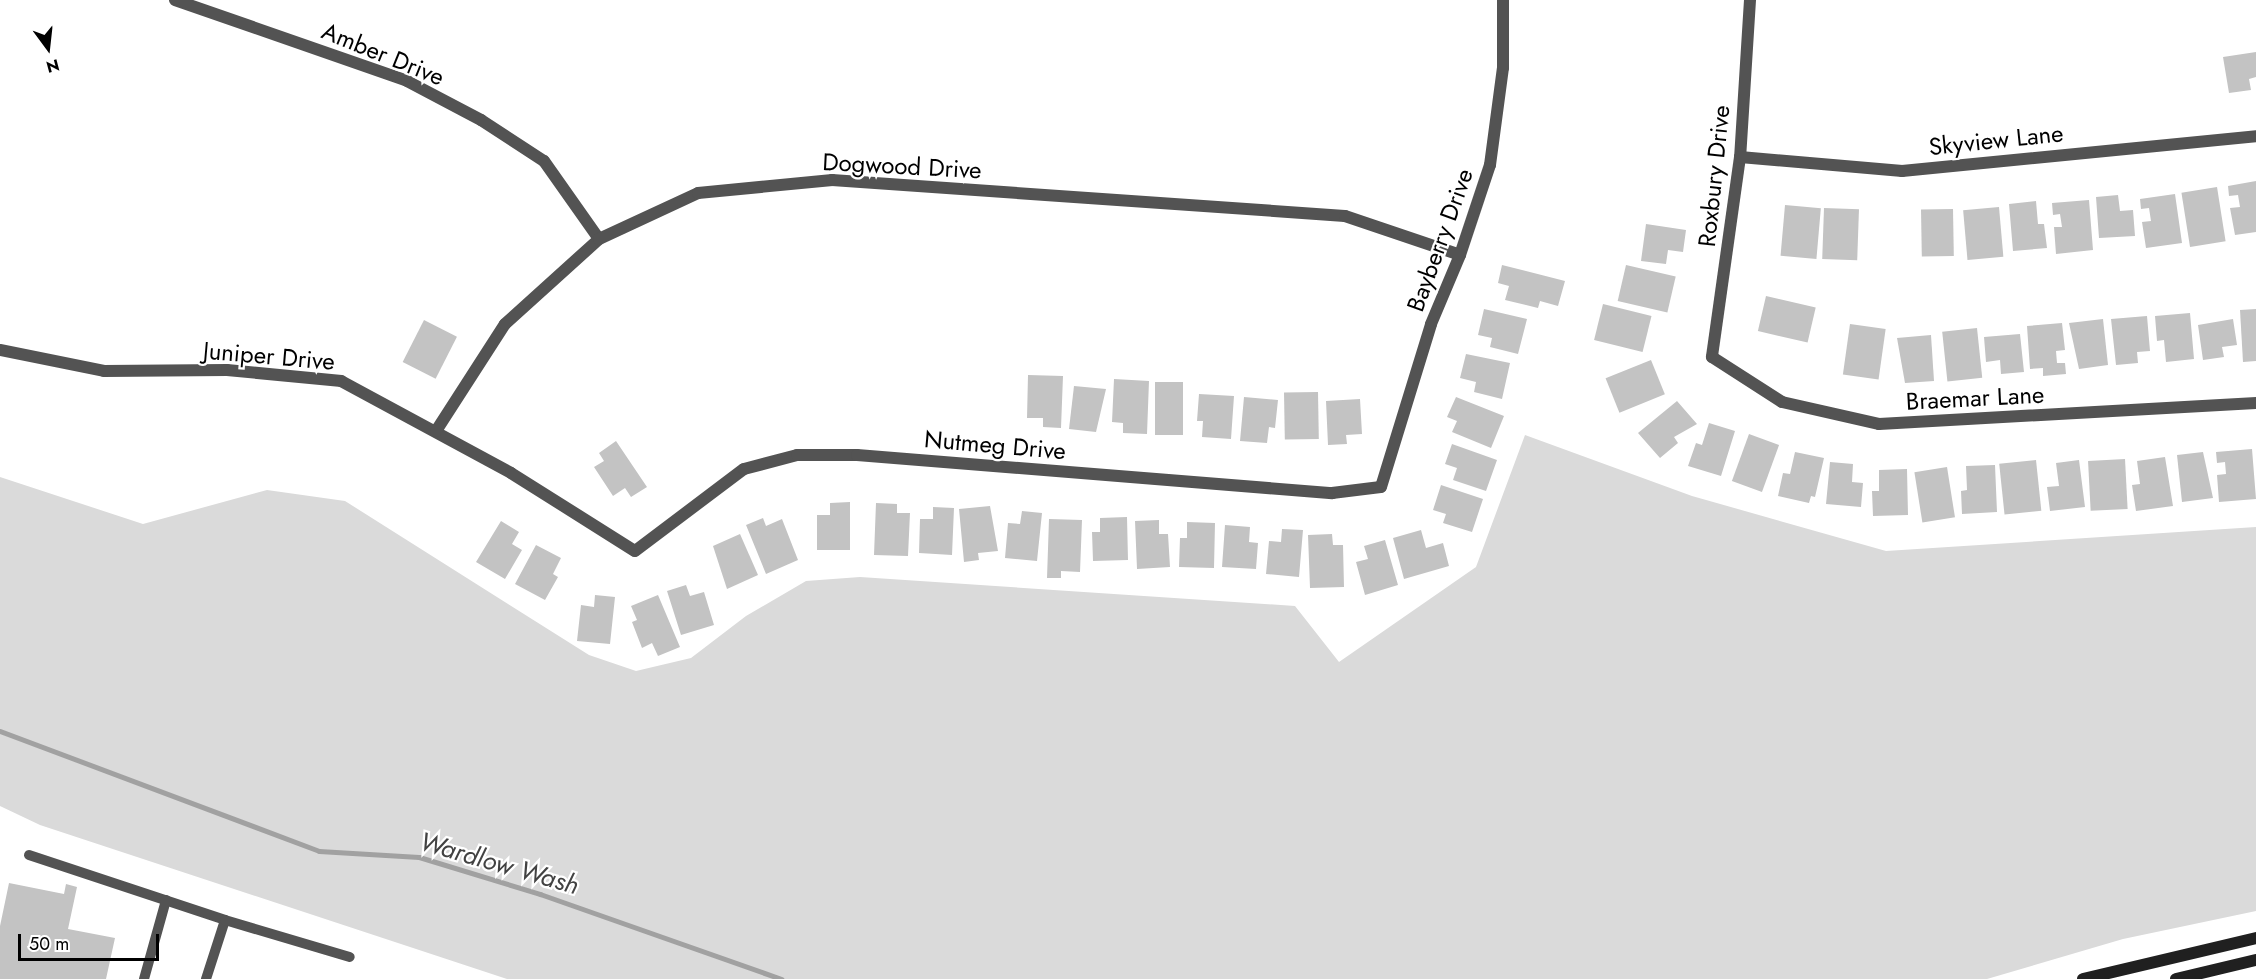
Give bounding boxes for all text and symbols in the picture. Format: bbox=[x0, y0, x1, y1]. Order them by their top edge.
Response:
street label: Amber Drive bbox=[318, 16, 448, 92]
north arrow bbox=[18, 18, 78, 78]
text: N bbox=[44, 53, 62, 79]
street label: Roxbury Drive bbox=[1692, 104, 1736, 248]
street label: Skyview Lane bbox=[1927, 119, 2065, 161]
street label: Dogwood Drive bbox=[822, 147, 982, 185]
street label: Bayberry Drive bbox=[1401, 165, 1479, 315]
street label: Juniper Drive bbox=[202, 336, 336, 376]
street label: Braemar Lane bbox=[1905, 380, 2045, 416]
street label: Nutmeg Drive bbox=[923, 424, 1067, 466]
water label: Wardlow Wash bbox=[416, 826, 582, 902]
scale bar bbox=[21, 922, 162, 960]
text: 50 m bbox=[29, 931, 69, 957]

